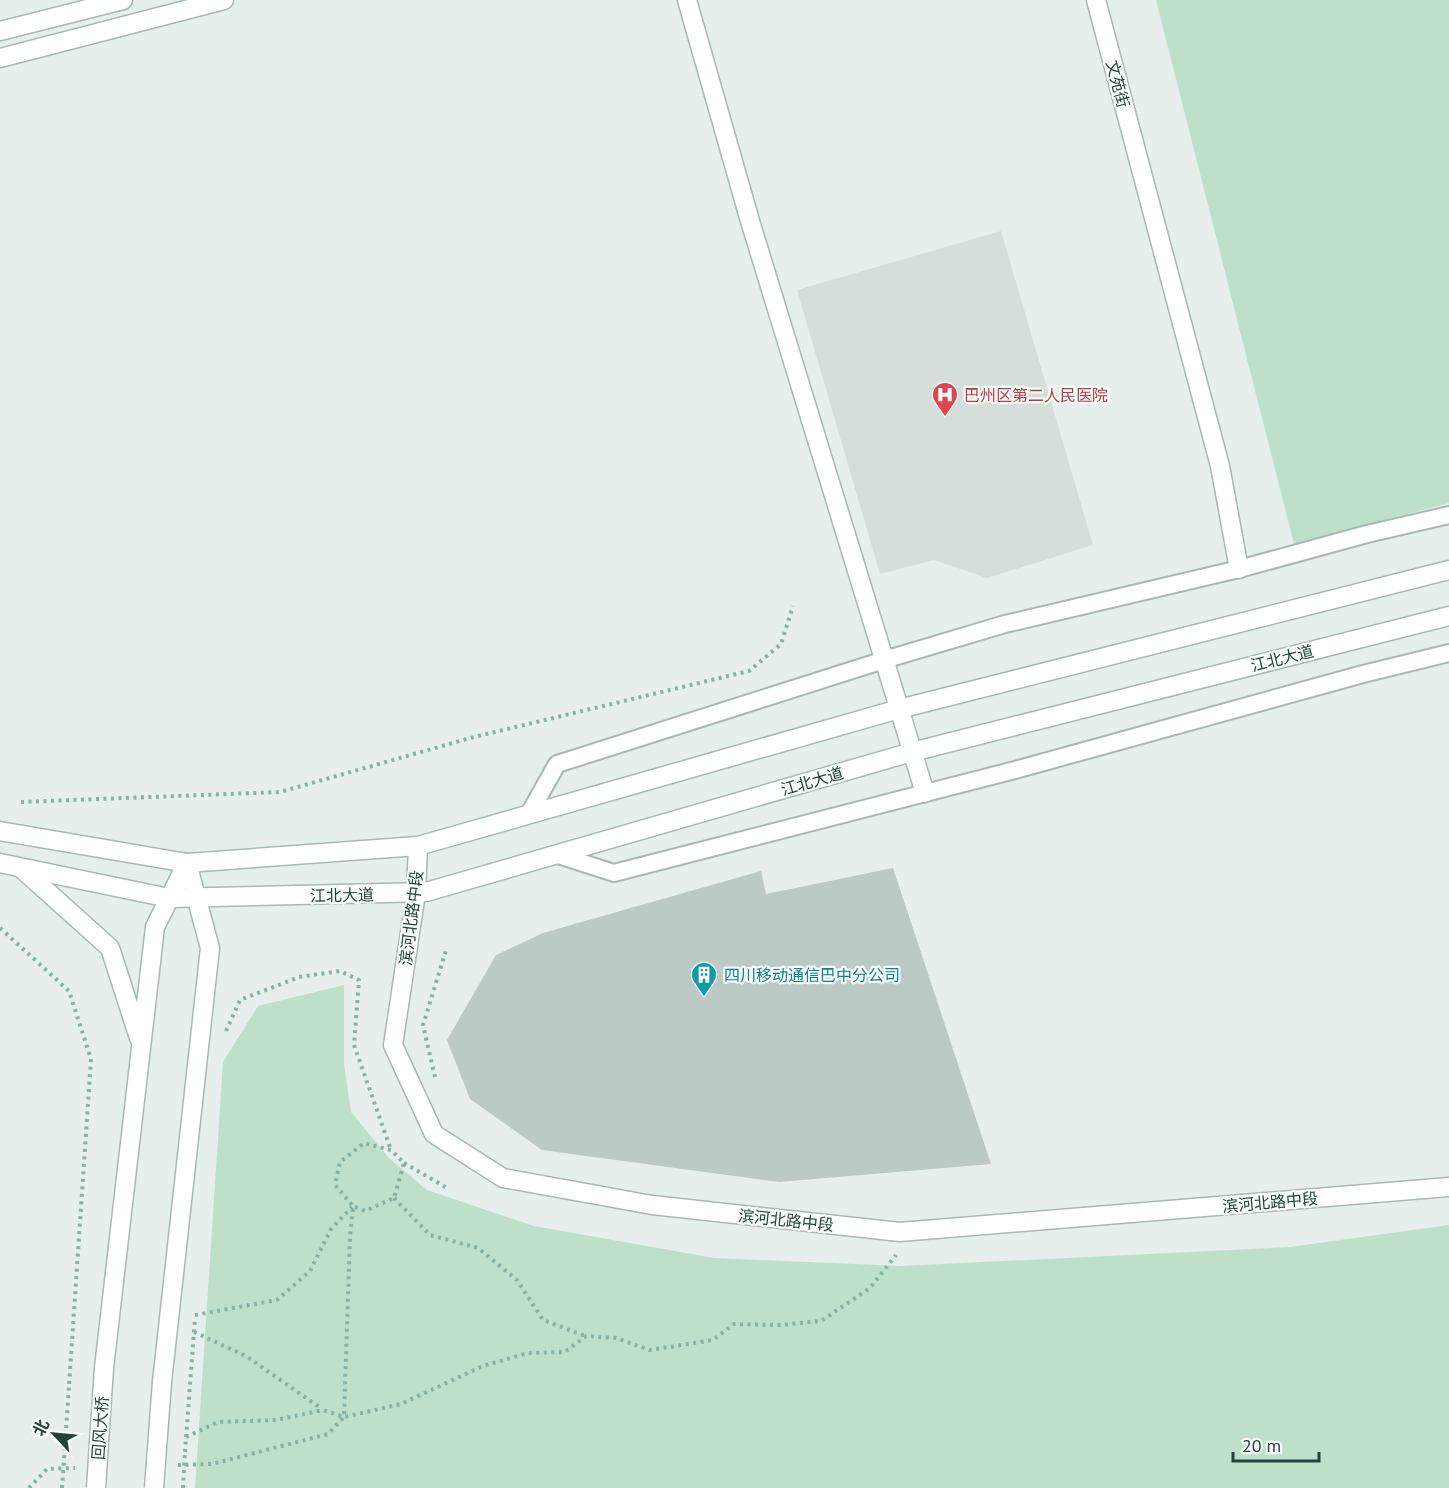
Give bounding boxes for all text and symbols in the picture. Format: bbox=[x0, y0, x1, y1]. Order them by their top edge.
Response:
street label: 文苑街 bbox=[1102, 58, 1134, 110]
hospital icon: 巴州区第二人民医院 bbox=[930, 380, 960, 418]
place label: 巴州区第二人民医院 bbox=[964, 385, 1108, 405]
street label: 江北大道 bbox=[1249, 641, 1315, 675]
street label: 江北大道 bbox=[778, 763, 846, 799]
street label: 滨河北路中段 bbox=[395, 869, 427, 967]
street label: 江北大道 bbox=[310, 884, 374, 906]
building icon: 四川移动通信巴中分公司 bbox=[689, 960, 719, 998]
place label: 四川移动通信巴中分公司 bbox=[724, 965, 900, 985]
street label: 滨河北路中段 bbox=[1221, 1188, 1319, 1216]
street label: 滨河北路中段 bbox=[737, 1205, 835, 1235]
street label: 回风大桥 bbox=[88, 1395, 112, 1461]
north arrow bbox=[24, 1404, 84, 1464]
text: 北 bbox=[28, 1416, 53, 1439]
scale bar bbox=[1233, 1425, 1318, 1463]
text: 20 m bbox=[1242, 1434, 1281, 1457]

